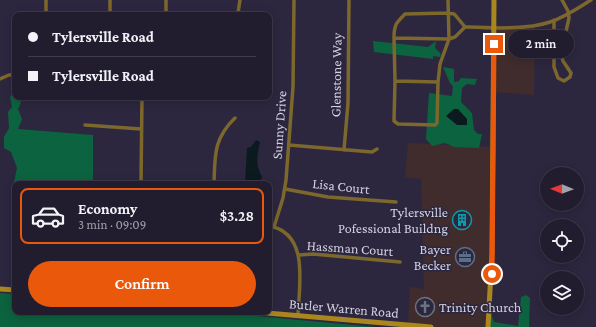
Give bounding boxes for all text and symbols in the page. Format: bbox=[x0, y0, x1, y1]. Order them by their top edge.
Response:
text: Tylersville Road bbox=[52, 29, 154, 45]
callout: 2 min bbox=[508, 30, 574, 58]
street label: Glenstone Way bbox=[327, 32, 345, 117]
route end bbox=[485, 35, 503, 53]
text: 2 min bbox=[526, 36, 556, 51]
text: Tylersville Road bbox=[52, 68, 154, 84]
street label: Sunny Drive bbox=[269, 90, 289, 160]
north arrow bbox=[540, 167, 584, 211]
map controls bbox=[540, 167, 584, 315]
street label: Lisa Court bbox=[312, 175, 371, 197]
icon: car bbox=[30, 198, 66, 234]
text: Economy bbox=[78, 201, 137, 217]
place label: Tylersville Pofessional Buildng bbox=[338, 204, 448, 236]
text: $3.28 bbox=[220, 208, 254, 224]
building icon: Tylersville Pofessional Buildng bbox=[451, 209, 473, 231]
text: 3 min · 09:09 bbox=[78, 217, 146, 232]
button: locate bbox=[540, 219, 584, 263]
street label: Hassman Court bbox=[306, 237, 394, 259]
place label: Bayer Becker bbox=[414, 241, 451, 273]
office icon: Bayer Becker bbox=[454, 246, 476, 268]
button: Confirm bbox=[28, 261, 256, 307]
route start bbox=[483, 265, 501, 283]
button: layers bbox=[540, 271, 584, 315]
street label: Butler Warren Road bbox=[288, 295, 400, 321]
church icon: Trinity Church bbox=[414, 296, 436, 318]
place label: Trinity Church bbox=[439, 299, 522, 315]

